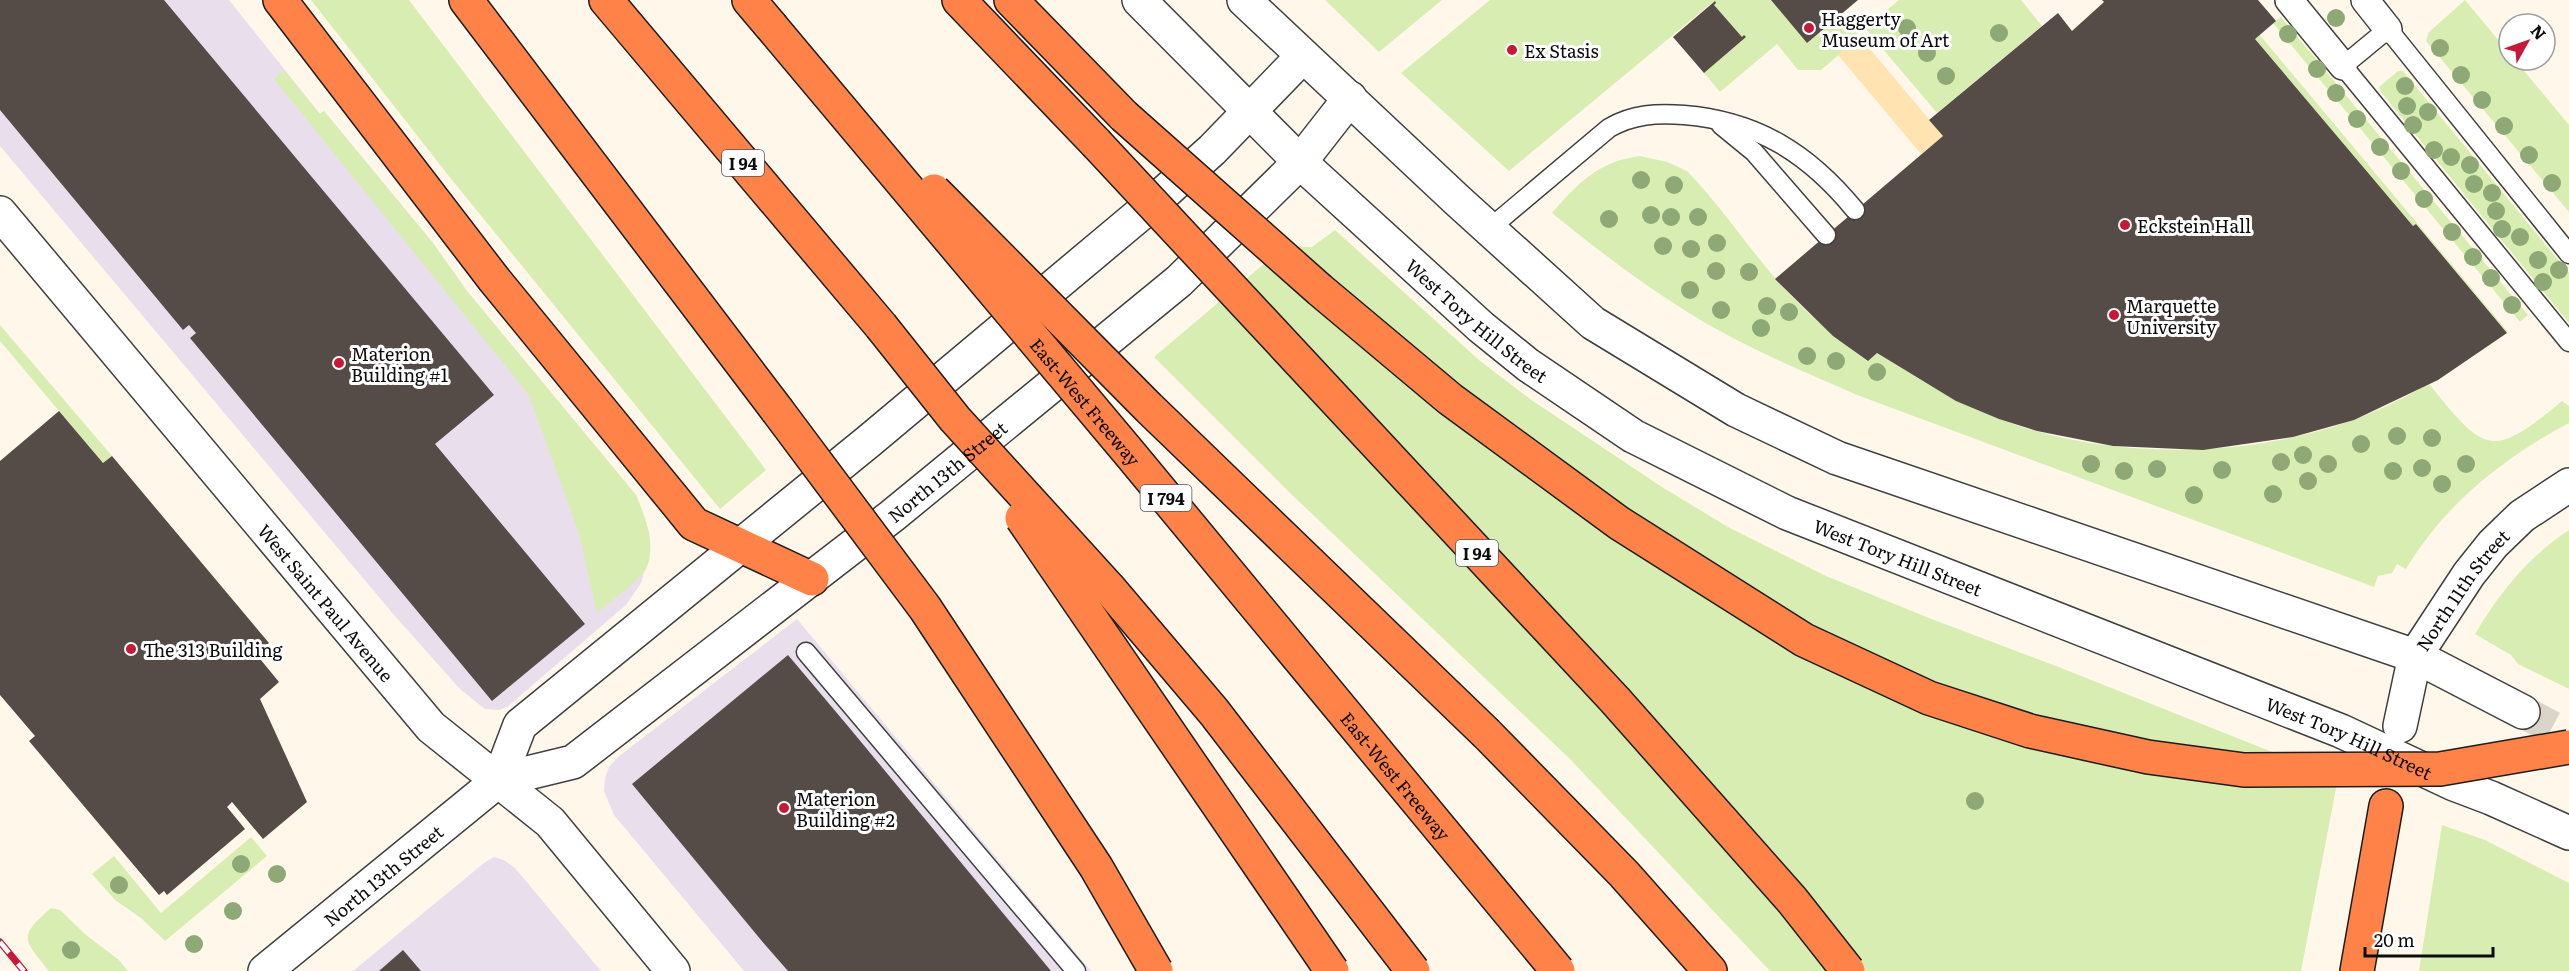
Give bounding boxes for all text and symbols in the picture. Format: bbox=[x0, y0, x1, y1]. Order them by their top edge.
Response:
place label: Haggerty Museum of Art bbox=[1821, 5, 1950, 53]
north arrow bbox=[2497, 12, 2557, 72]
text: N bbox=[2526, 19, 2553, 45]
marker: Haggerty Museum of Art bbox=[1802, 21, 1816, 35]
place label: Ex Stasis bbox=[1524, 37, 1599, 64]
marker: Ex Stasis bbox=[1505, 43, 1519, 57]
road number: I 94 bbox=[722, 150, 764, 176]
place label: Eckstein Hall bbox=[2137, 212, 2251, 239]
marker: Eckstein Hall bbox=[2118, 218, 2132, 232]
street label: West Tory Hill Street bbox=[1400, 252, 1554, 389]
place label: Marquette University bbox=[2126, 292, 2217, 340]
marker: Marquette University bbox=[2107, 308, 2121, 322]
street label: East-West Freeway bbox=[1024, 331, 1148, 472]
place label: Materion Building #1 bbox=[351, 340, 448, 388]
marker: Materion Building #1 bbox=[332, 356, 346, 370]
street label: North 13th Street bbox=[881, 413, 1013, 528]
road number: I 794 bbox=[1140, 485, 1192, 511]
street label: West Tory Hill Street bbox=[1810, 511, 1987, 602]
street label: West Saint Paul Avenue bbox=[252, 517, 401, 687]
street label: North 11th Street bbox=[2409, 522, 2515, 656]
road number: I 94 bbox=[1456, 540, 1498, 566]
place label: The 313 Building bbox=[143, 636, 284, 663]
marker: The 313 Building bbox=[124, 642, 138, 656]
street label: West Tory Hill Street bbox=[2262, 689, 2438, 786]
street label: East-West Freeway bbox=[1335, 705, 1458, 846]
place label: Materion Building #2 bbox=[796, 785, 895, 833]
marker: Materion Building #2 bbox=[777, 801, 791, 815]
street label: North 13th Street bbox=[317, 817, 449, 932]
scale bar bbox=[2365, 920, 2492, 958]
text: 20 m bbox=[2374, 926, 2415, 953]

